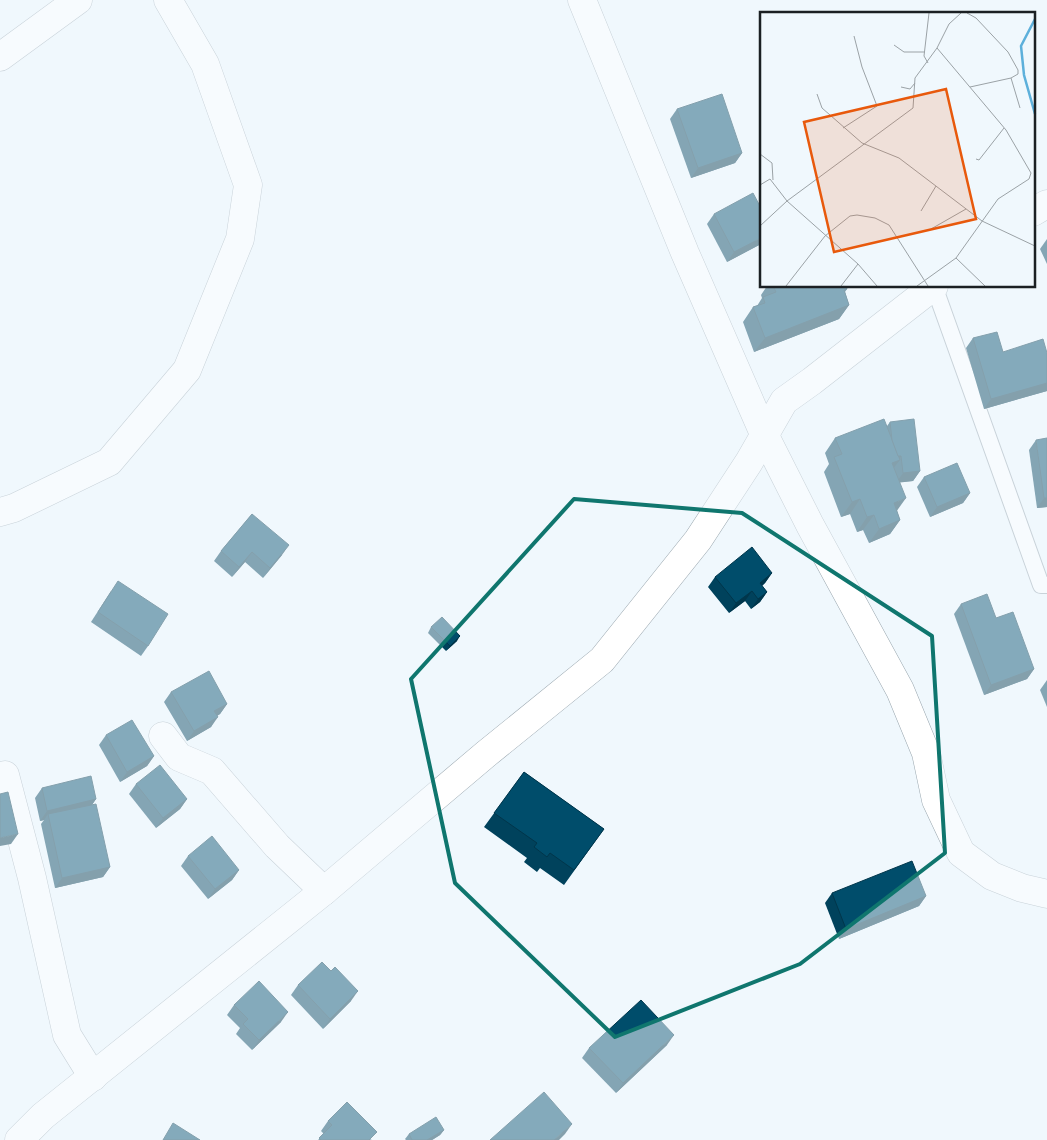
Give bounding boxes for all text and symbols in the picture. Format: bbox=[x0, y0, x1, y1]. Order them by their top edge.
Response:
inset map bbox=[760, 12, 1034, 288]

